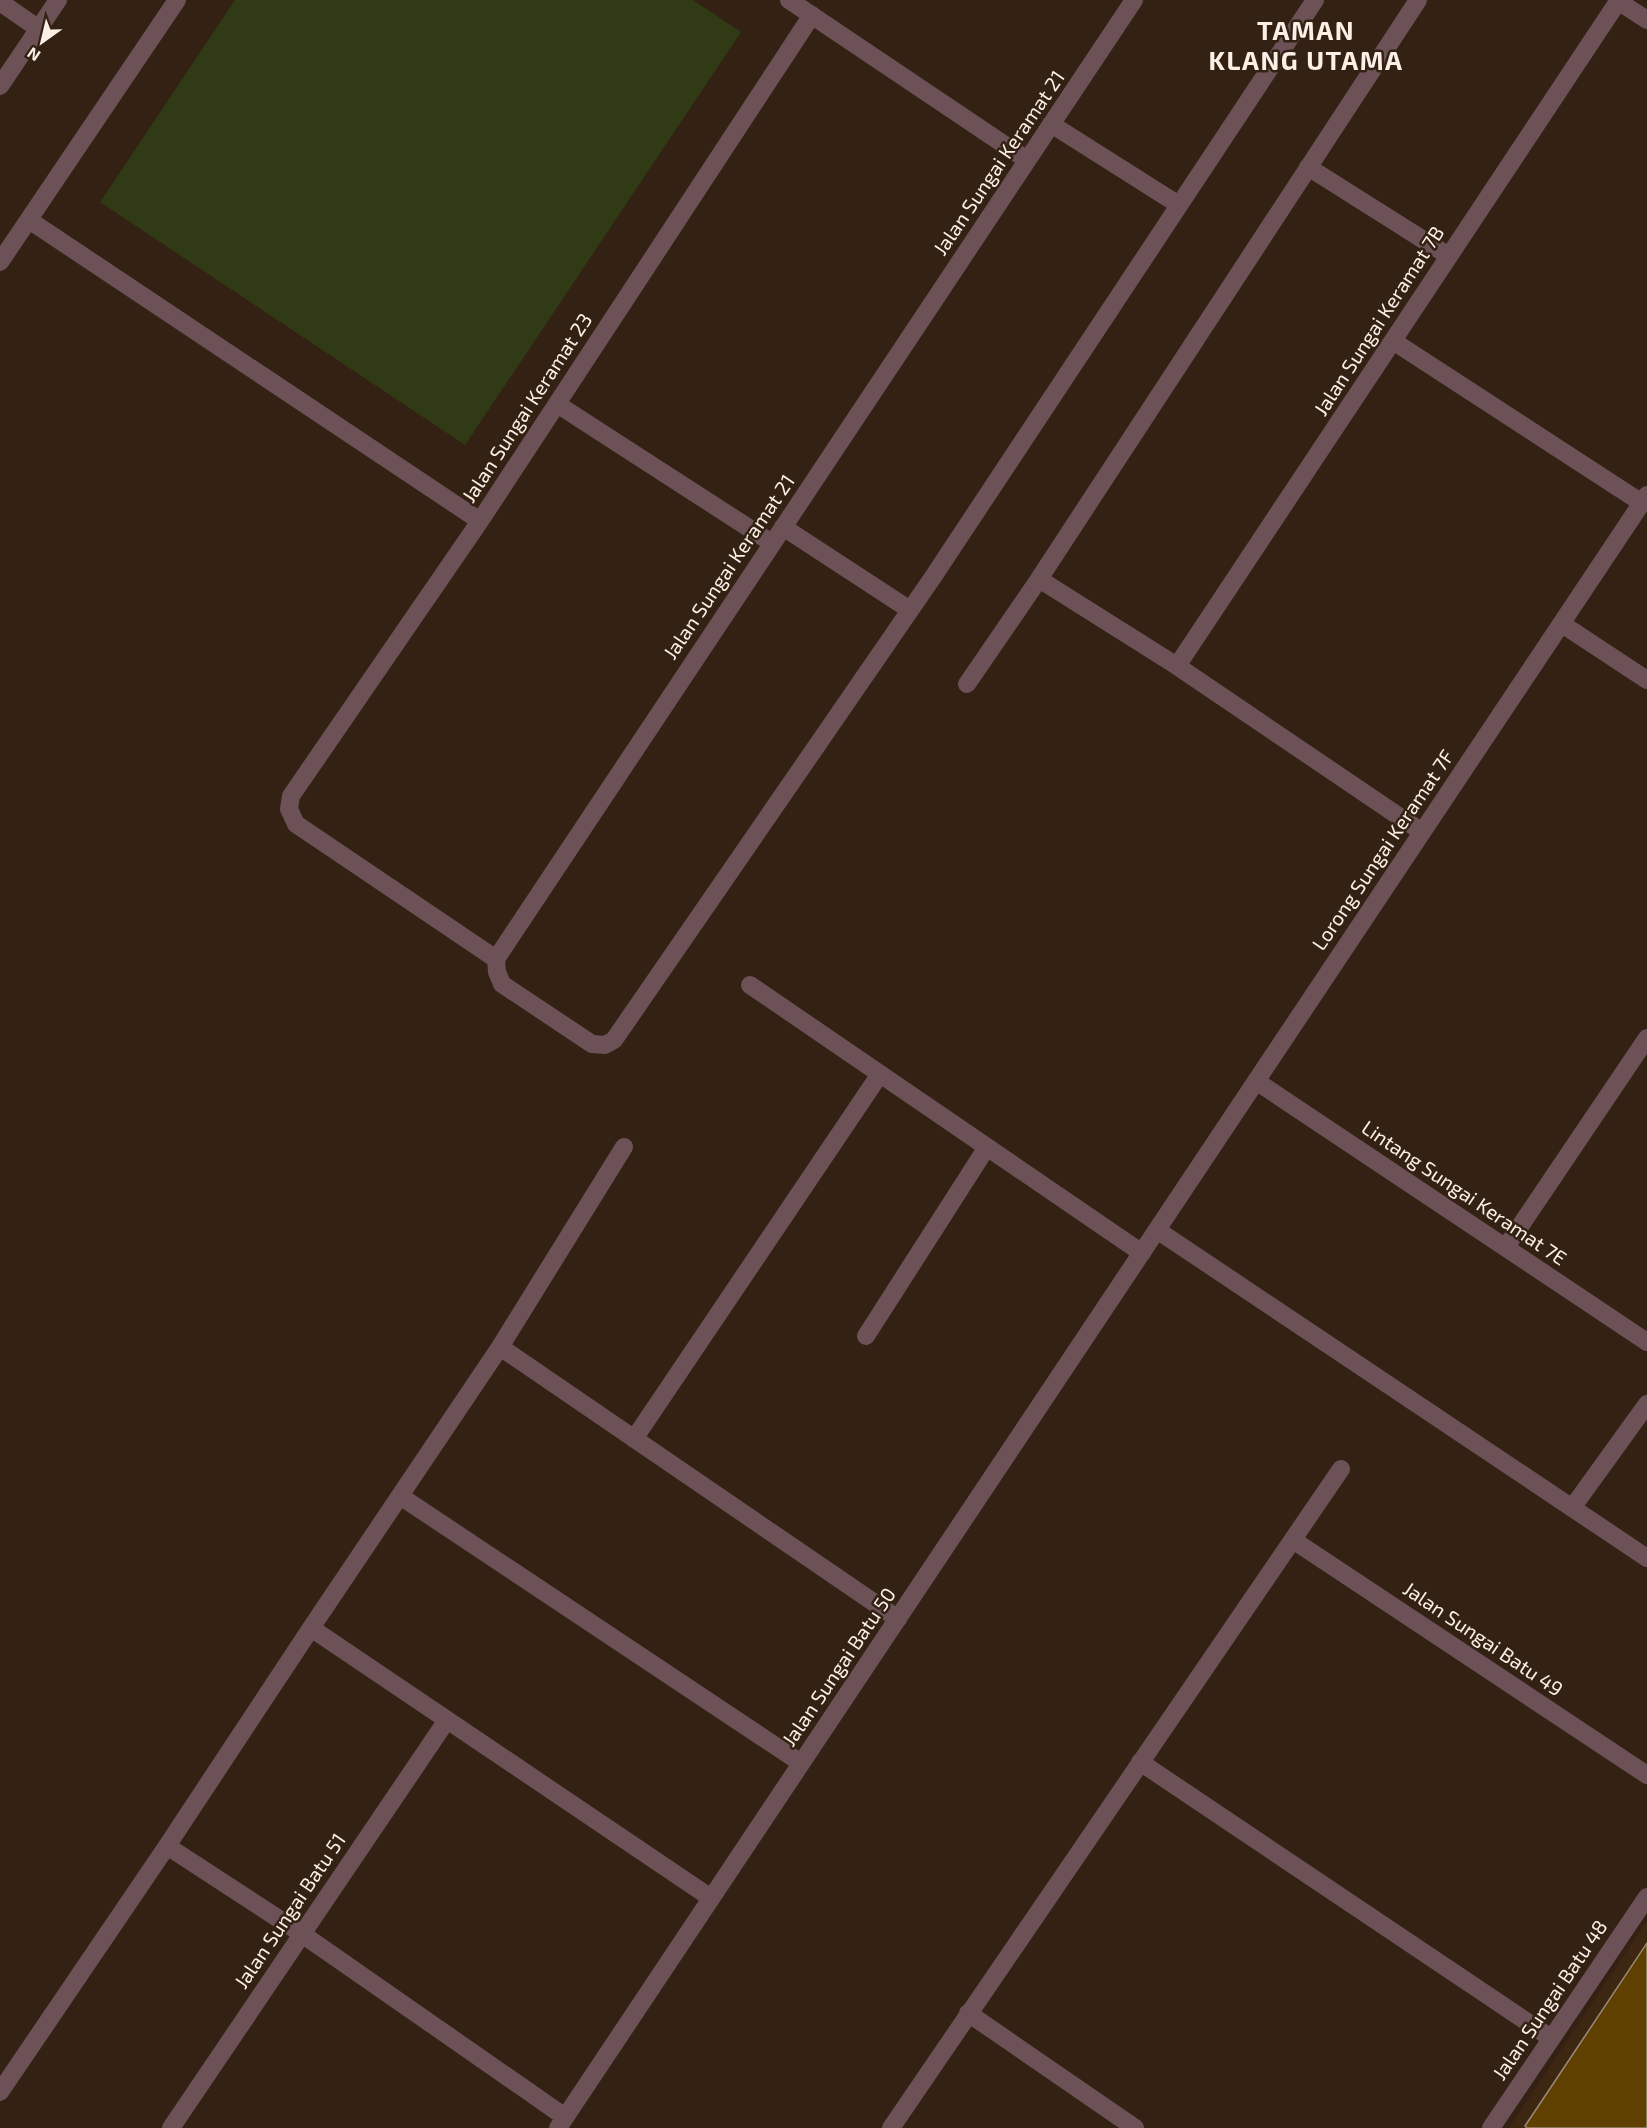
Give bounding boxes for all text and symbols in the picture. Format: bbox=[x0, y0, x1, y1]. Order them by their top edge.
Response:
north arrow bbox=[12, 12, 72, 72]
district label: TAMAN KLANG UTAMA bbox=[1209, 14, 1403, 75]
text: N bbox=[23, 44, 43, 66]
street label: Jalan Sungai Keramat 21 bbox=[927, 66, 1069, 259]
street label: Jalan Sungai Keramat 7B bbox=[1308, 221, 1448, 420]
street label: Jalan Sungai Keramat 23 bbox=[456, 308, 596, 507]
street label: Jalan Sungai Keramat 21 bbox=[657, 470, 799, 663]
street label: Lorong Sungai Keramat 7F bbox=[1306, 744, 1458, 954]
street label: Lintang Sungai Keramat 7E bbox=[1358, 1115, 1571, 1270]
street label: Jalan Sungai Batu 49 bbox=[1399, 1576, 1568, 1700]
street label: Jalan Sungai Batu 50 bbox=[776, 1583, 900, 1750]
street label: Jalan Sungai Batu 51 bbox=[228, 1828, 350, 1993]
street label: Jalan Sungai Batu 48 bbox=[1487, 1915, 1612, 2084]

